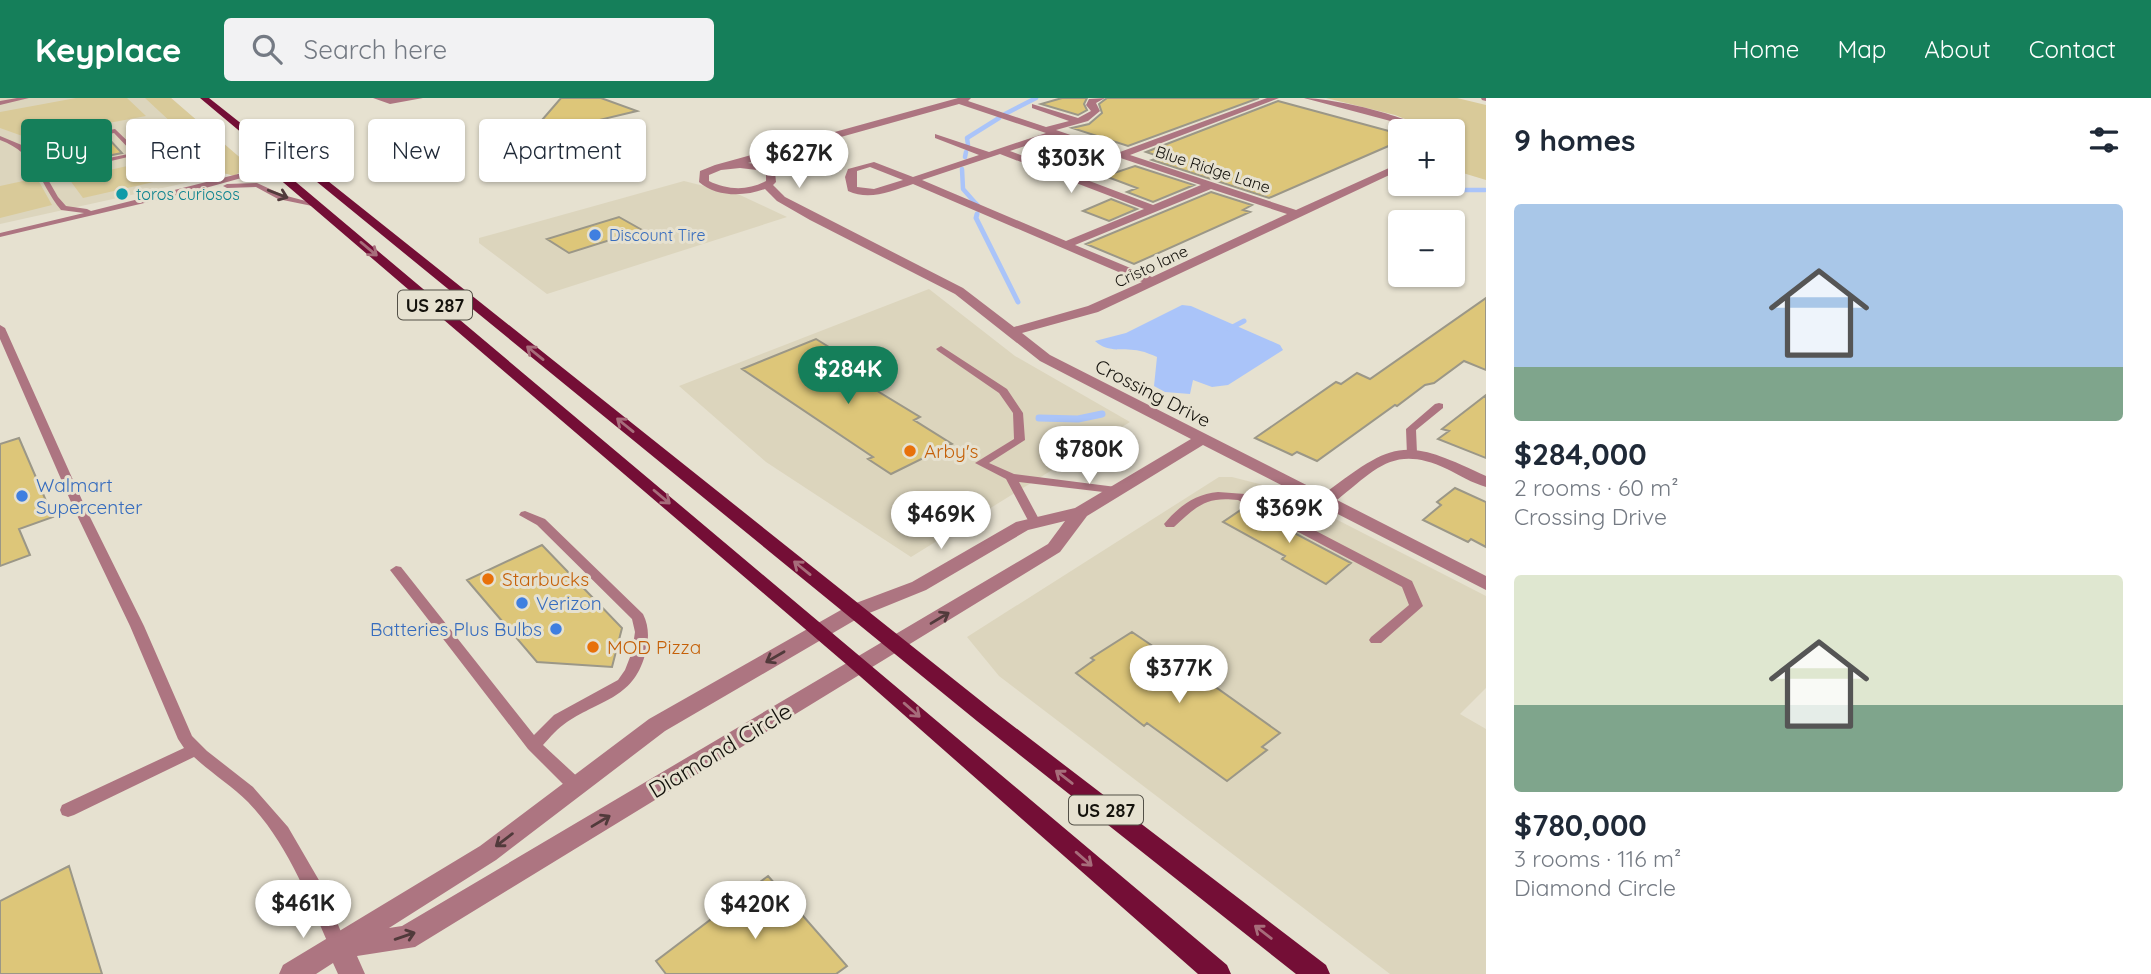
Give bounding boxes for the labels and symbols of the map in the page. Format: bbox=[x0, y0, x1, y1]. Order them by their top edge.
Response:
pin: $627K bbox=[750, 130, 848, 190]
pin: $303K bbox=[1022, 136, 1120, 195]
street label: Blue Ridge Lane bbox=[1153, 141, 1273, 197]
place label: toros curiosos bbox=[136, 184, 240, 204]
marker: toros curiosos bbox=[114, 186, 130, 202]
one-way arrow bbox=[267, 189, 289, 201]
place label: Discount Tire bbox=[609, 225, 705, 245]
marker: Discount Tire bbox=[587, 227, 603, 243]
street label: Cristo lane bbox=[1111, 240, 1191, 292]
one-way arrow bbox=[359, 241, 377, 257]
road number: US 287 bbox=[398, 290, 472, 320]
one-way arrow bbox=[527, 346, 545, 361]
pin: $284K bbox=[799, 346, 897, 406]
street label: Crossing Drive bbox=[1091, 354, 1215, 432]
one-way arrow bbox=[616, 418, 634, 433]
pin: $780K bbox=[1040, 426, 1138, 486]
place label: Arby's bbox=[924, 439, 979, 463]
marker: Arby's bbox=[902, 443, 918, 459]
place label: Walmart Supercenter bbox=[36, 473, 143, 519]
pin: $369K bbox=[1240, 486, 1338, 545]
marker: Walmart Supercenter bbox=[14, 488, 30, 504]
one-way arrow bbox=[653, 489, 671, 505]
pin: $469K bbox=[892, 491, 990, 551]
one-way arrow bbox=[793, 560, 811, 576]
place label: Starbucks bbox=[502, 567, 589, 591]
marker: Starbucks bbox=[480, 571, 496, 587]
place label: Verizon bbox=[536, 591, 602, 615]
marker: Verizon bbox=[514, 595, 530, 611]
one-way arrow bbox=[929, 610, 949, 624]
place label: Batteries Plus Bulbs bbox=[370, 617, 542, 641]
marker: Batteries Plus Bulbs bbox=[548, 621, 564, 637]
place label: MOD Pizza bbox=[607, 635, 701, 659]
marker: MOD Pizza bbox=[585, 639, 601, 655]
pin: $377K bbox=[1130, 646, 1228, 705]
one-way arrow bbox=[765, 650, 785, 664]
street label: Diamond Circle bbox=[643, 696, 797, 804]
one-way arrow bbox=[903, 702, 921, 718]
one-way arrow bbox=[1055, 770, 1073, 785]
road number: US 287 bbox=[1069, 796, 1143, 824]
one-way arrow bbox=[590, 814, 610, 828]
one-way arrow bbox=[495, 832, 514, 847]
one-way arrow bbox=[1075, 851, 1093, 867]
pin: $461K bbox=[254, 880, 352, 940]
pin: $420K bbox=[706, 882, 804, 941]
one-way arrow bbox=[1254, 925, 1272, 940]
one-way arrow bbox=[394, 929, 415, 941]

